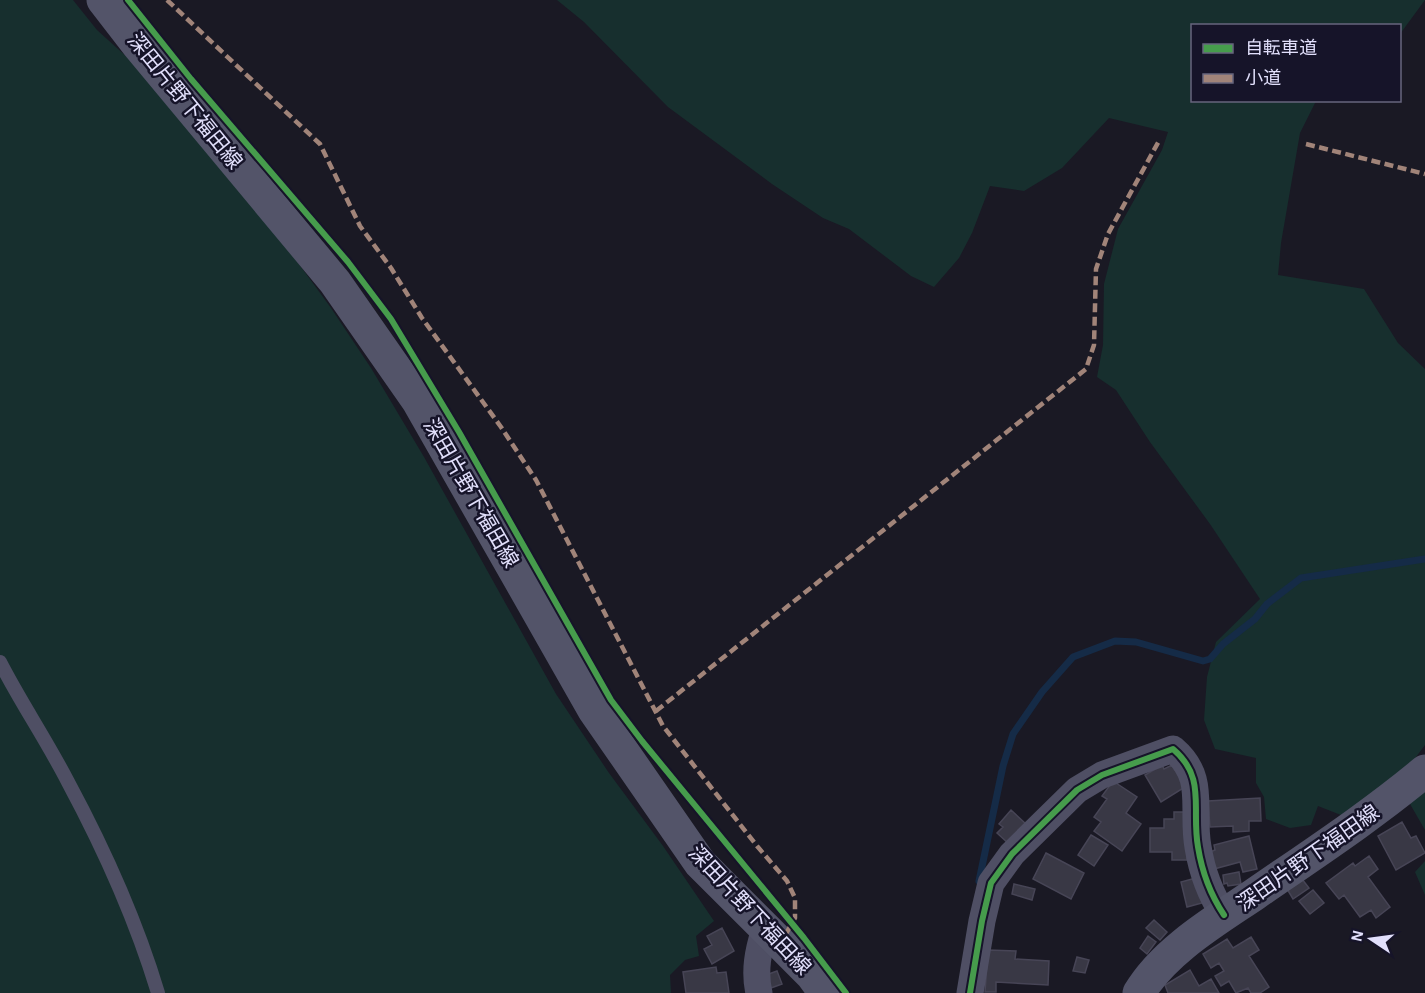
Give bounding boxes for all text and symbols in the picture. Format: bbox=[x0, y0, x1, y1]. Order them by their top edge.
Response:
legend bbox=[1191, 24, 1401, 102]
street label: 深田片野下福田線 bbox=[124, 29, 246, 173]
text: 自転車道 bbox=[1245, 38, 1317, 58]
text: 小道 bbox=[1245, 68, 1281, 88]
street label: 深田片野下福田線 bbox=[419, 415, 523, 571]
street label: 深田片野下福田線 bbox=[1233, 801, 1383, 915]
street label: 深田片野下福田線 bbox=[685, 841, 815, 979]
north arrow bbox=[1341, 909, 1401, 969]
text: N bbox=[1348, 929, 1366, 943]

